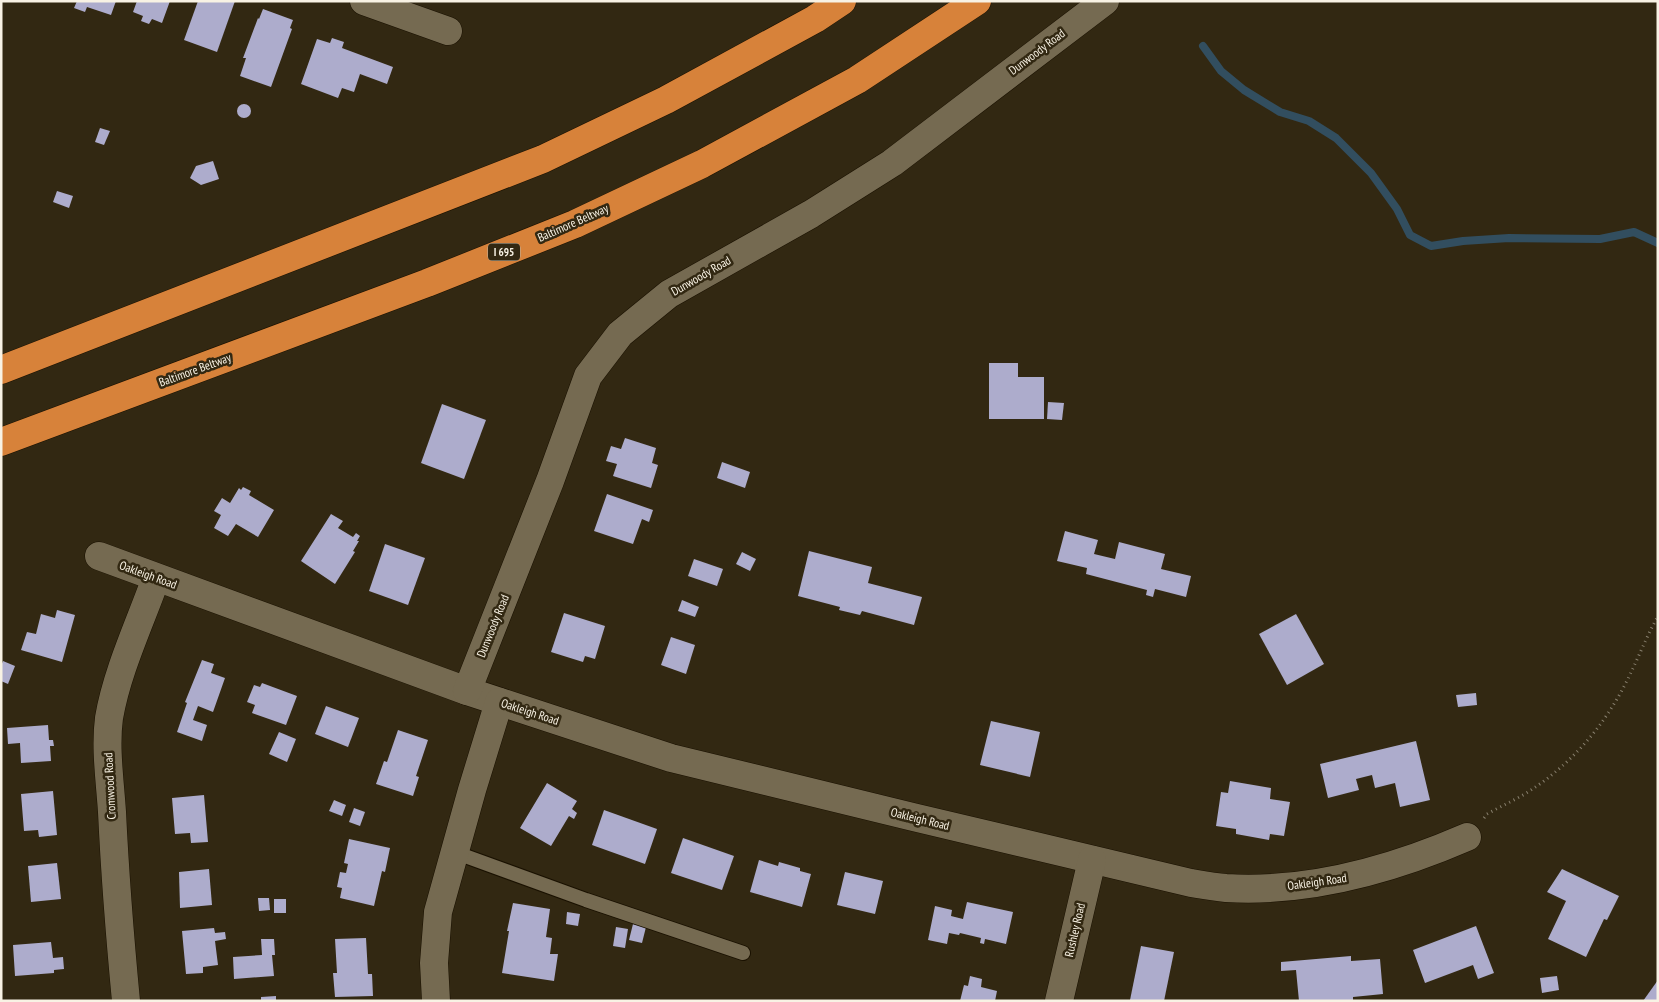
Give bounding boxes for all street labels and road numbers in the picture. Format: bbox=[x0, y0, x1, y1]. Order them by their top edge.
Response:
street label: Dunwoody Road bbox=[1006, 26, 1068, 78]
street label: Baltimore Beltway bbox=[535, 200, 611, 245]
road number: I 695 bbox=[488, 243, 520, 260]
street label: Dunwoody Road bbox=[668, 252, 733, 299]
street label: Baltimore Beltway bbox=[157, 349, 234, 390]
street label: Oakleigh Road bbox=[117, 557, 179, 592]
street label: Dunwoody Road bbox=[473, 592, 512, 659]
street label: Oakleigh Road bbox=[499, 695, 561, 728]
street label: Cromwood Road bbox=[100, 752, 119, 820]
street label: Oakleigh Road bbox=[889, 804, 951, 833]
street label: Oakleigh Road bbox=[1286, 870, 1348, 893]
street label: Rushley Road bbox=[1061, 901, 1088, 958]

